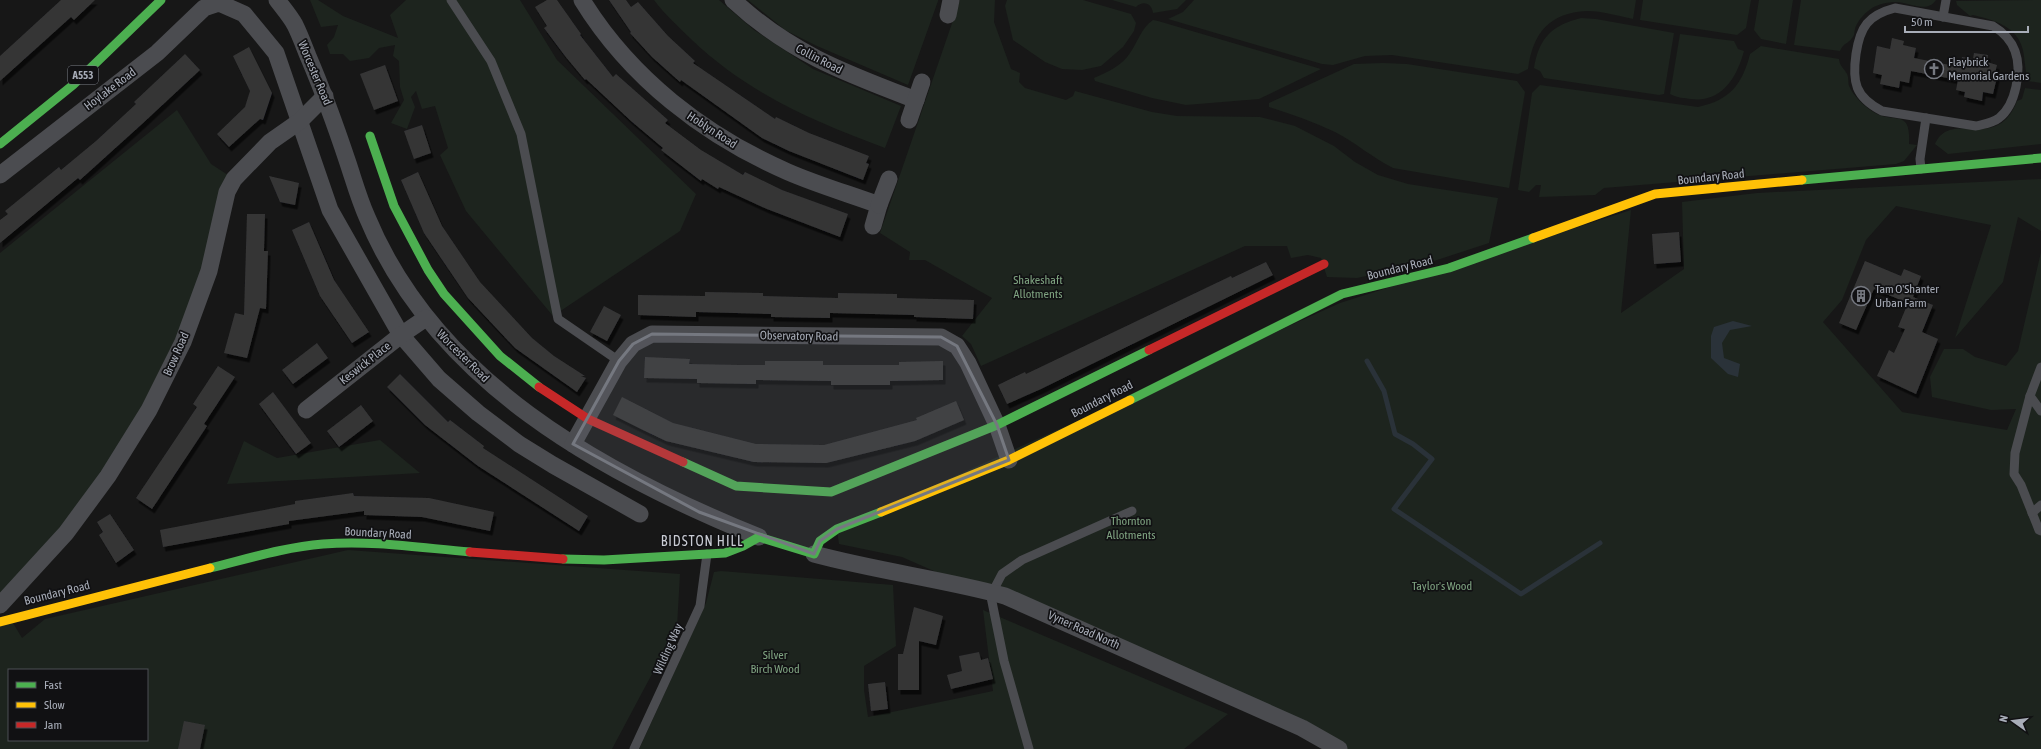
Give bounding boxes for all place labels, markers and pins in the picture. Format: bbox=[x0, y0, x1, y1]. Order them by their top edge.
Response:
place label: Flaybrick Memorial Gardens bbox=[1948, 55, 2029, 83]
church icon: Flaybrick Memorial Gardens bbox=[1923, 58, 1945, 80]
place label: Tam O'Shanter Urban Farm bbox=[1875, 282, 1939, 310]
building icon: Tam O'Shanter Urban Farm bbox=[1850, 285, 1872, 307]

